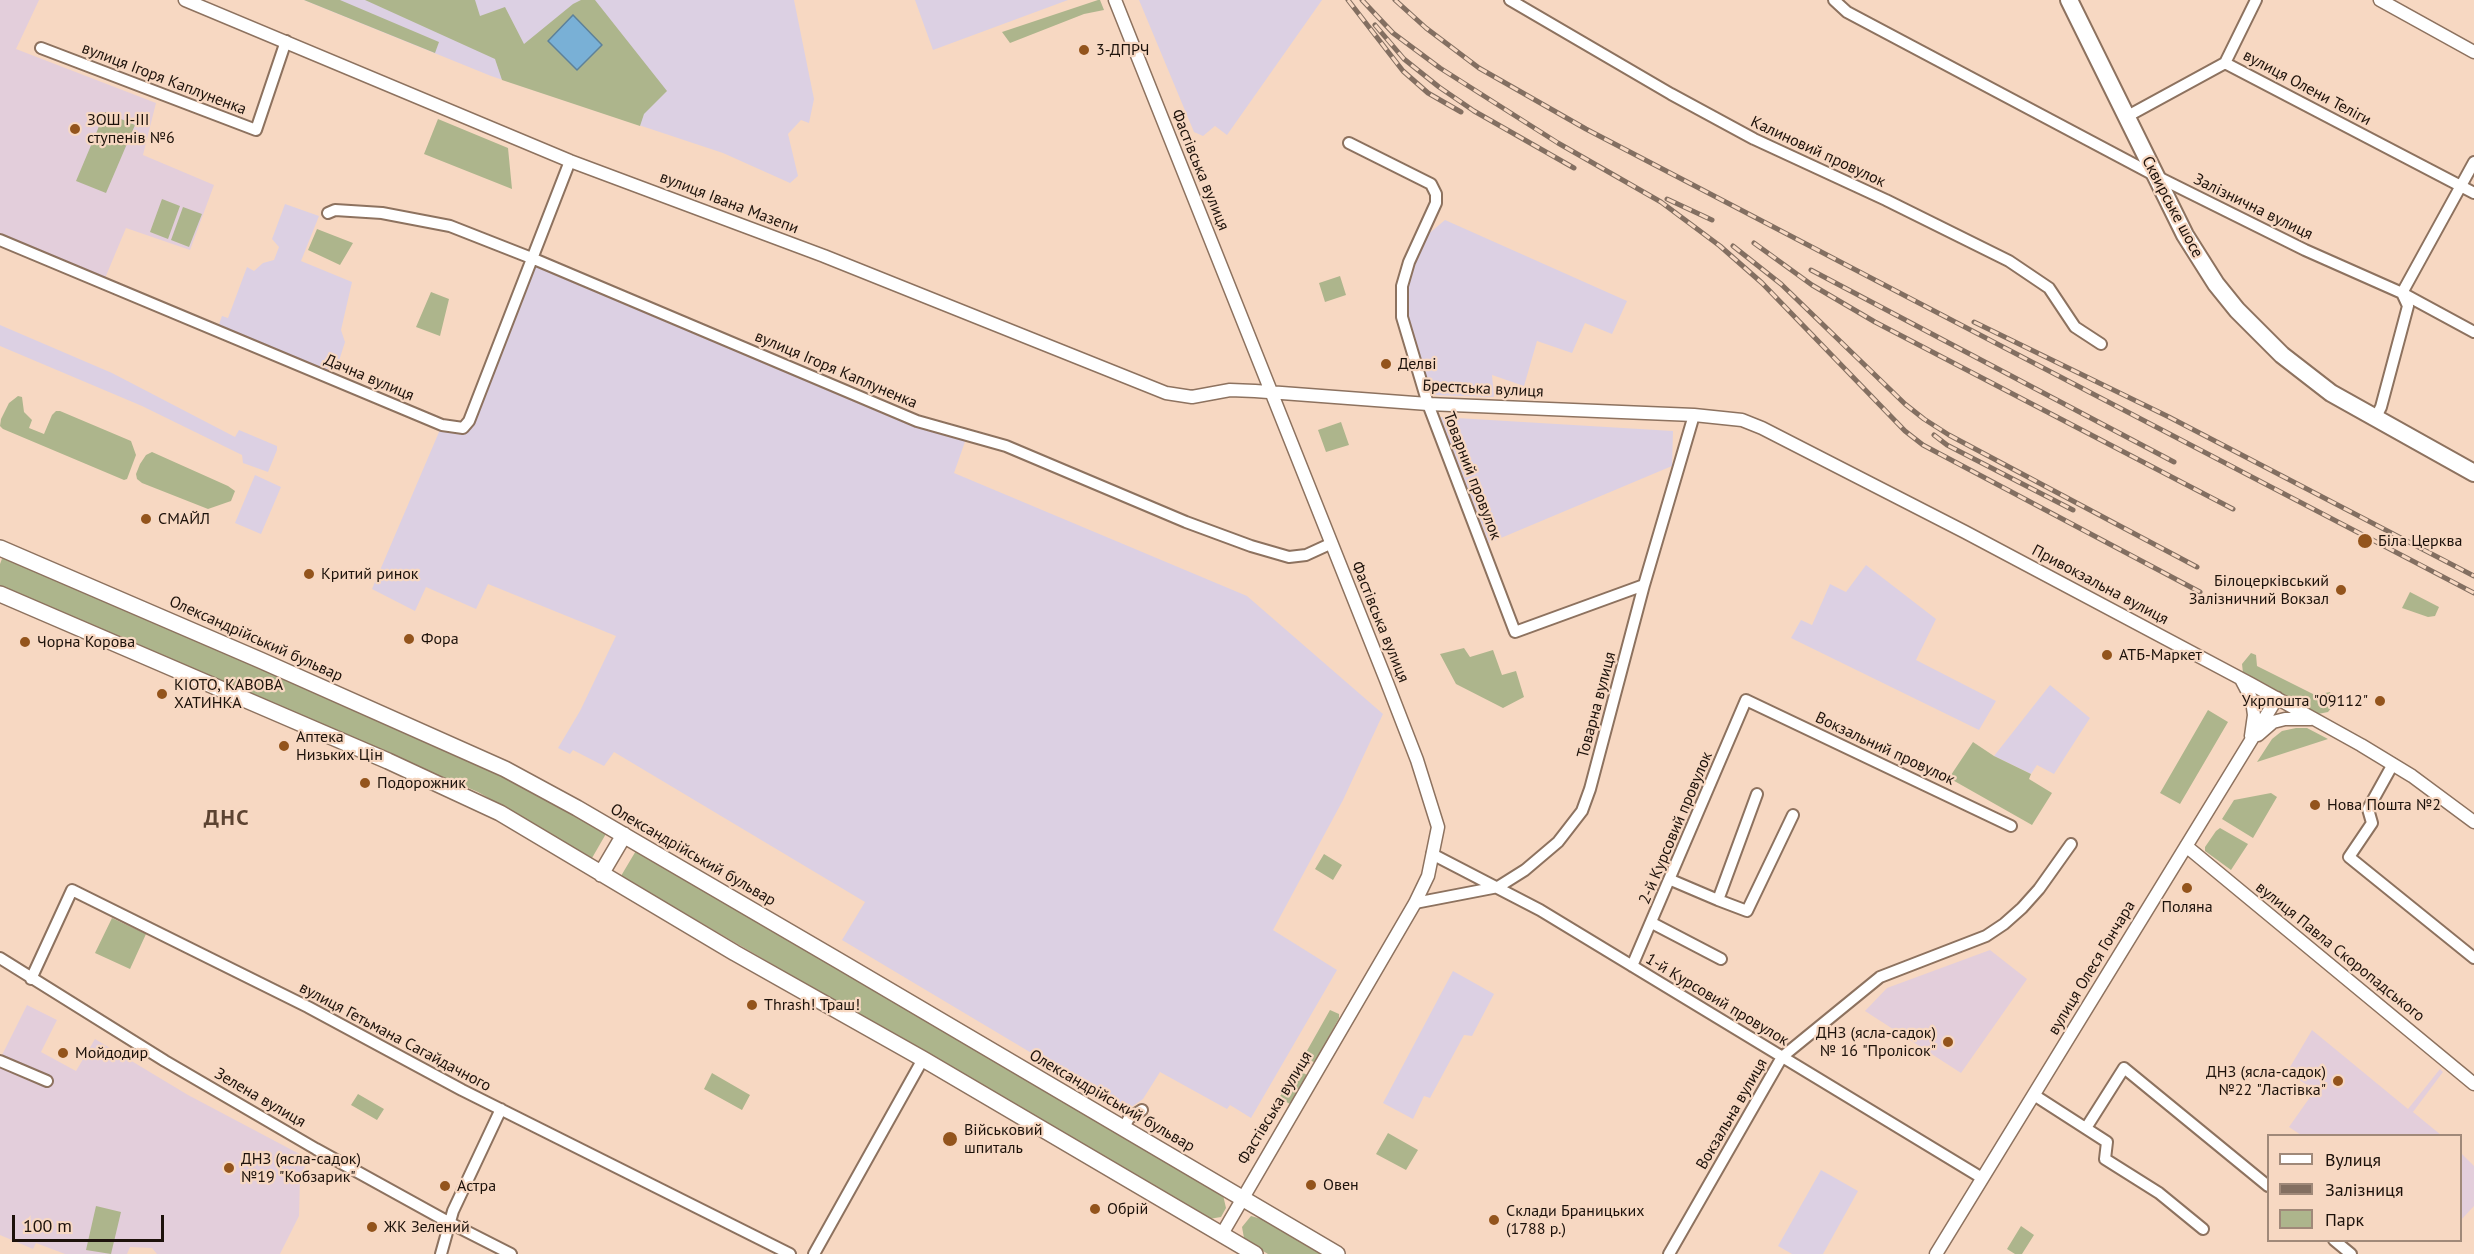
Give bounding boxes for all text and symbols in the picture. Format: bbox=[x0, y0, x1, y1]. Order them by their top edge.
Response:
street label: вулиця Ігоря Каплуненка bbox=[79, 39, 249, 119]
place label: 3-ДПРЧ bbox=[1096, 40, 1149, 60]
marker: 3-ДПРЧ bbox=[1077, 43, 1091, 57]
street label: вулиця Олени Теліги bbox=[2240, 46, 2374, 130]
street label: Фастівська вулиця bbox=[1167, 107, 1233, 233]
place label: ЗОШ І-ІІІ ступенів №6 bbox=[87, 110, 175, 148]
street label: Калиновий провулок bbox=[1747, 112, 1889, 192]
marker: ЗОШ І-ІІІ ступенів №6 bbox=[68, 122, 82, 136]
street label: Сквирське шосе bbox=[2137, 153, 2207, 261]
street label: вулиця Івана Мазепи bbox=[657, 168, 801, 238]
street label: Залізнична вулиця bbox=[2190, 170, 2316, 244]
street label: вулиця Ігоря Каплуненка bbox=[752, 327, 920, 413]
street label: Дачна вулиця bbox=[321, 350, 417, 406]
place label: Делві bbox=[1398, 354, 1436, 374]
marker: Делві bbox=[1379, 357, 1393, 371]
street label: Брестська вулиця bbox=[1422, 376, 1544, 402]
street label: Товарний провулок bbox=[1439, 409, 1505, 543]
place label: СМАЙЛ bbox=[158, 509, 210, 529]
marker: СМАЙЛ bbox=[139, 512, 153, 526]
place label: Біла Церква bbox=[2378, 531, 2462, 551]
marker: Біла Церква bbox=[2356, 532, 2374, 550]
street label: Привокзальна вулиця bbox=[2028, 541, 2172, 629]
street label: Фастівська вулиця bbox=[1347, 559, 1413, 685]
place label: Критий ринок bbox=[321, 564, 419, 584]
marker: Критий ринок bbox=[302, 567, 316, 581]
place label: Білоцерківський Залізничний Вокзал bbox=[2189, 571, 2329, 609]
marker: Білоцерківський Залізничний Вокзал bbox=[2334, 583, 2348, 597]
street label: Олександрійський бульвар bbox=[166, 592, 346, 686]
place label: Фора bbox=[421, 629, 459, 649]
place label: Чорна Корова bbox=[37, 632, 135, 652]
marker: Фора bbox=[402, 632, 416, 646]
marker: Чорна Корова bbox=[18, 635, 32, 649]
place label: АТБ-Маркет bbox=[2119, 645, 2202, 665]
marker: АТБ-Маркет bbox=[2100, 648, 2114, 662]
street label: Товарна вулиця bbox=[1574, 650, 1620, 760]
place label: КІОТО, КАВОВА ХАТИНКА bbox=[174, 675, 283, 713]
marker: КІОТО, КАВОВА ХАТИНКА bbox=[155, 687, 169, 701]
place label: Укрпошта "09112" bbox=[2242, 691, 2368, 711]
marker: Укрпошта "09112" bbox=[2373, 694, 2387, 708]
street label: Вокзальний провулок bbox=[1812, 708, 1958, 790]
place label: Аптека Низьких Цін bbox=[296, 727, 383, 765]
marker: Аптека Низьких Цін bbox=[277, 739, 291, 753]
street label: 2-й Курсовий провулок bbox=[1635, 749, 1717, 907]
place label: Подорожник bbox=[377, 773, 466, 793]
marker: Подорожник bbox=[358, 776, 372, 790]
place label: Нова Пошта №2 bbox=[2327, 795, 2441, 815]
marker: Нова Пошта №2 bbox=[2308, 798, 2322, 812]
street label: Олександрійський бульвар bbox=[607, 800, 779, 910]
district label: ДНС bbox=[204, 806, 250, 832]
street label: вулиця Павла Скоропадського bbox=[2252, 878, 2428, 1026]
marker: Поляна bbox=[2180, 881, 2194, 895]
street label: вулиця Олеся Гончара bbox=[2044, 897, 2140, 1039]
place label: Поляна bbox=[2161, 897, 2213, 917]
street label: 1-й Курсовий провулок bbox=[1642, 950, 1792, 1050]
street label: вулиця Гетьмана Сагайдачного bbox=[296, 978, 494, 1096]
place label: Thrash! Траш! bbox=[764, 995, 860, 1015]
marker: Thrash! Траш! bbox=[745, 998, 759, 1012]
place label: ДНЗ (ясла-садок) № 16 "Пролісок" bbox=[1816, 1023, 1936, 1061]
marker: ДНЗ (ясла-садок) № 16 "Пролісок" bbox=[1941, 1035, 1955, 1049]
place label: Мойдодир bbox=[75, 1043, 148, 1063]
marker: Мойдодир bbox=[56, 1046, 70, 1060]
street label: Олександрійський бульвар bbox=[1026, 1046, 1198, 1156]
street label: Фастівська вулиця bbox=[1234, 1048, 1316, 1168]
street label: Вокзальна вулиця bbox=[1692, 1055, 1772, 1173]
place label: ДНЗ (ясла-садок) №22 "Ластівка" bbox=[2206, 1062, 2326, 1100]
street label: Зелена вулиця bbox=[211, 1064, 309, 1132]
marker: ДНЗ (ясла-садок) №22 "Ластівка" bbox=[2331, 1074, 2345, 1088]
place label: Військовий шпиталь bbox=[964, 1120, 1043, 1158]
marker: Військовий шпиталь bbox=[941, 1130, 959, 1148]
legend bbox=[2267, 1134, 2462, 1242]
text: Вулиця bbox=[2325, 1148, 2381, 1171]
place label: ДНЗ (ясла-садок) №19 "Кобзарик" bbox=[241, 1149, 361, 1187]
marker: ДНЗ (ясла-садок) №19 "Кобзарик" bbox=[222, 1161, 236, 1175]
place label: Овен bbox=[1323, 1175, 1359, 1195]
place label: Астра bbox=[457, 1176, 496, 1196]
marker: Овен bbox=[1304, 1178, 1318, 1192]
text: Залізниця bbox=[2325, 1178, 2403, 1201]
marker: Астра bbox=[438, 1179, 452, 1193]
place label: Обрій bbox=[1107, 1199, 1148, 1219]
place label: Склади Браницьких (1788 р.) bbox=[1506, 1201, 1644, 1239]
marker: Обрій bbox=[1088, 1202, 1102, 1216]
scale bar bbox=[15, 1203, 166, 1241]
text: Парк bbox=[2325, 1208, 2364, 1231]
marker: Склади Браницьких (1788 р.) bbox=[1487, 1213, 1501, 1227]
text: 100 m bbox=[23, 1214, 72, 1237]
place label: ЖК Зелений bbox=[384, 1217, 470, 1237]
marker: ЖК Зелений bbox=[365, 1220, 379, 1234]

